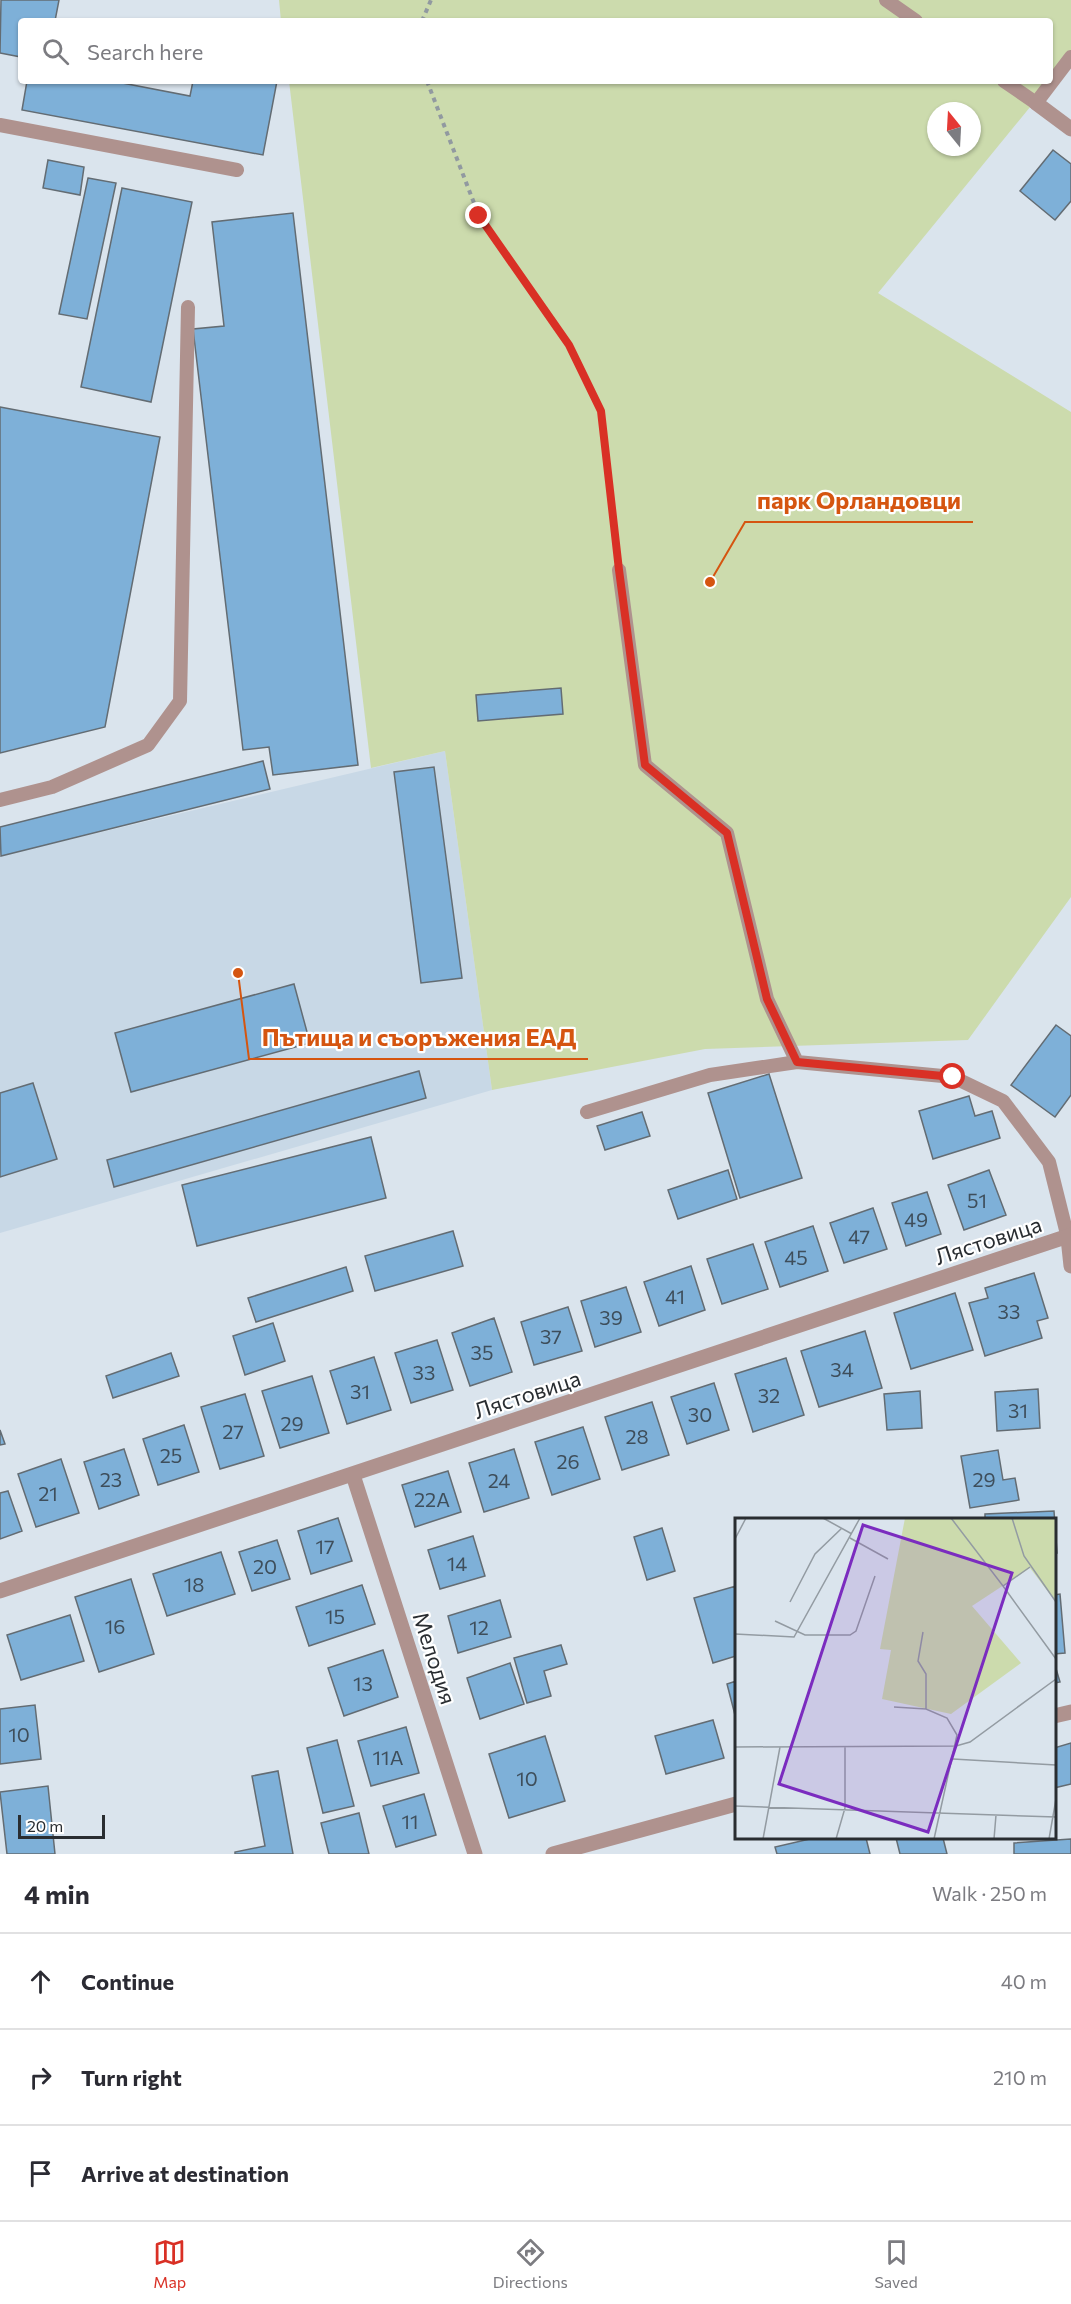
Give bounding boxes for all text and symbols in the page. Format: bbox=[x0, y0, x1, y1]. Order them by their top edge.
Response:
search box bbox=[18, 18, 1053, 84]
icon: search bbox=[39, 35, 72, 68]
text: Search here bbox=[87, 38, 203, 65]
north arrow bbox=[927, 102, 981, 156]
route end bbox=[465, 202, 491, 228]
callout: парк Орландовци bbox=[745, 480, 973, 522]
text: парк Орландовци bbox=[757, 485, 961, 514]
callout: Пътища и съоръжения ЕАД bbox=[249, 1017, 588, 1059]
text: Пътища и съоръжения ЕАД bbox=[262, 1022, 576, 1051]
route start bbox=[939, 1063, 965, 1089]
house number: 51 bbox=[967, 1188, 987, 1212]
house number: 49 bbox=[904, 1207, 928, 1231]
street label: Лястовица bbox=[931, 1210, 1045, 1270]
house number: 47 bbox=[848, 1224, 870, 1248]
house number: 45 bbox=[784, 1245, 808, 1269]
house number: 41 bbox=[665, 1284, 685, 1308]
house number: 33 bbox=[998, 1299, 1020, 1323]
house number: 39 bbox=[599, 1305, 623, 1329]
house number: 37 bbox=[540, 1324, 562, 1348]
house number: 35 bbox=[471, 1340, 493, 1364]
house number: 34 bbox=[830, 1357, 854, 1381]
house number: 33 bbox=[413, 1360, 435, 1384]
street label: Лястовица bbox=[470, 1364, 584, 1424]
house number: 31 bbox=[350, 1379, 370, 1403]
house number: 32 bbox=[758, 1383, 780, 1407]
house number: 31 bbox=[1008, 1398, 1028, 1422]
house number: 30 bbox=[688, 1402, 712, 1426]
house number: 29 bbox=[280, 1411, 304, 1435]
house number: 27 bbox=[222, 1419, 244, 1443]
house number: 28 bbox=[625, 1424, 649, 1448]
house number: 25 bbox=[160, 1443, 182, 1467]
house number: 26 bbox=[556, 1449, 580, 1473]
house number: 23 bbox=[100, 1467, 122, 1491]
house number: 29 bbox=[972, 1467, 996, 1491]
house number: 24 bbox=[488, 1468, 510, 1492]
house number: 21 bbox=[38, 1481, 58, 1505]
house number: 22А bbox=[414, 1487, 450, 1511]
inset map bbox=[735, 1518, 1056, 1839]
house number: 17 bbox=[315, 1534, 335, 1558]
house number: 14 bbox=[447, 1551, 467, 1575]
house number: 20 bbox=[253, 1554, 277, 1578]
house number: 18 bbox=[184, 1572, 204, 1596]
house number: 15 bbox=[325, 1604, 345, 1628]
street label: Мелодия bbox=[407, 1608, 463, 1708]
house number: 16 bbox=[105, 1614, 125, 1638]
house number: 12 bbox=[469, 1615, 489, 1639]
house number: 13 bbox=[353, 1671, 373, 1695]
house number: 10 bbox=[8, 1722, 30, 1746]
house number: 11А bbox=[373, 1745, 404, 1769]
house number: 10 bbox=[516, 1766, 538, 1790]
house number: 11 bbox=[401, 1809, 419, 1833]
scale bar bbox=[18, 1812, 105, 1840]
text: 20 m bbox=[27, 1816, 63, 1835]
text: 4 min bbox=[24, 1878, 90, 1909]
text: Walk · 250 m bbox=[932, 1881, 1047, 1905]
icon: ahead bbox=[24, 1965, 57, 1998]
text: Continue bbox=[81, 1968, 174, 1995]
text: 40 m bbox=[1001, 1969, 1047, 1993]
icon: right bbox=[24, 2061, 57, 2094]
text: Turn right bbox=[81, 2064, 182, 2091]
text: 210 m bbox=[993, 2065, 1047, 2089]
icon: arrive bbox=[24, 2157, 57, 2190]
text: Arrive at destination bbox=[81, 2160, 289, 2187]
tab: Map bbox=[153, 2236, 186, 2291]
tab: Directions bbox=[493, 2236, 568, 2291]
tab: Saved bbox=[874, 2236, 918, 2291]

